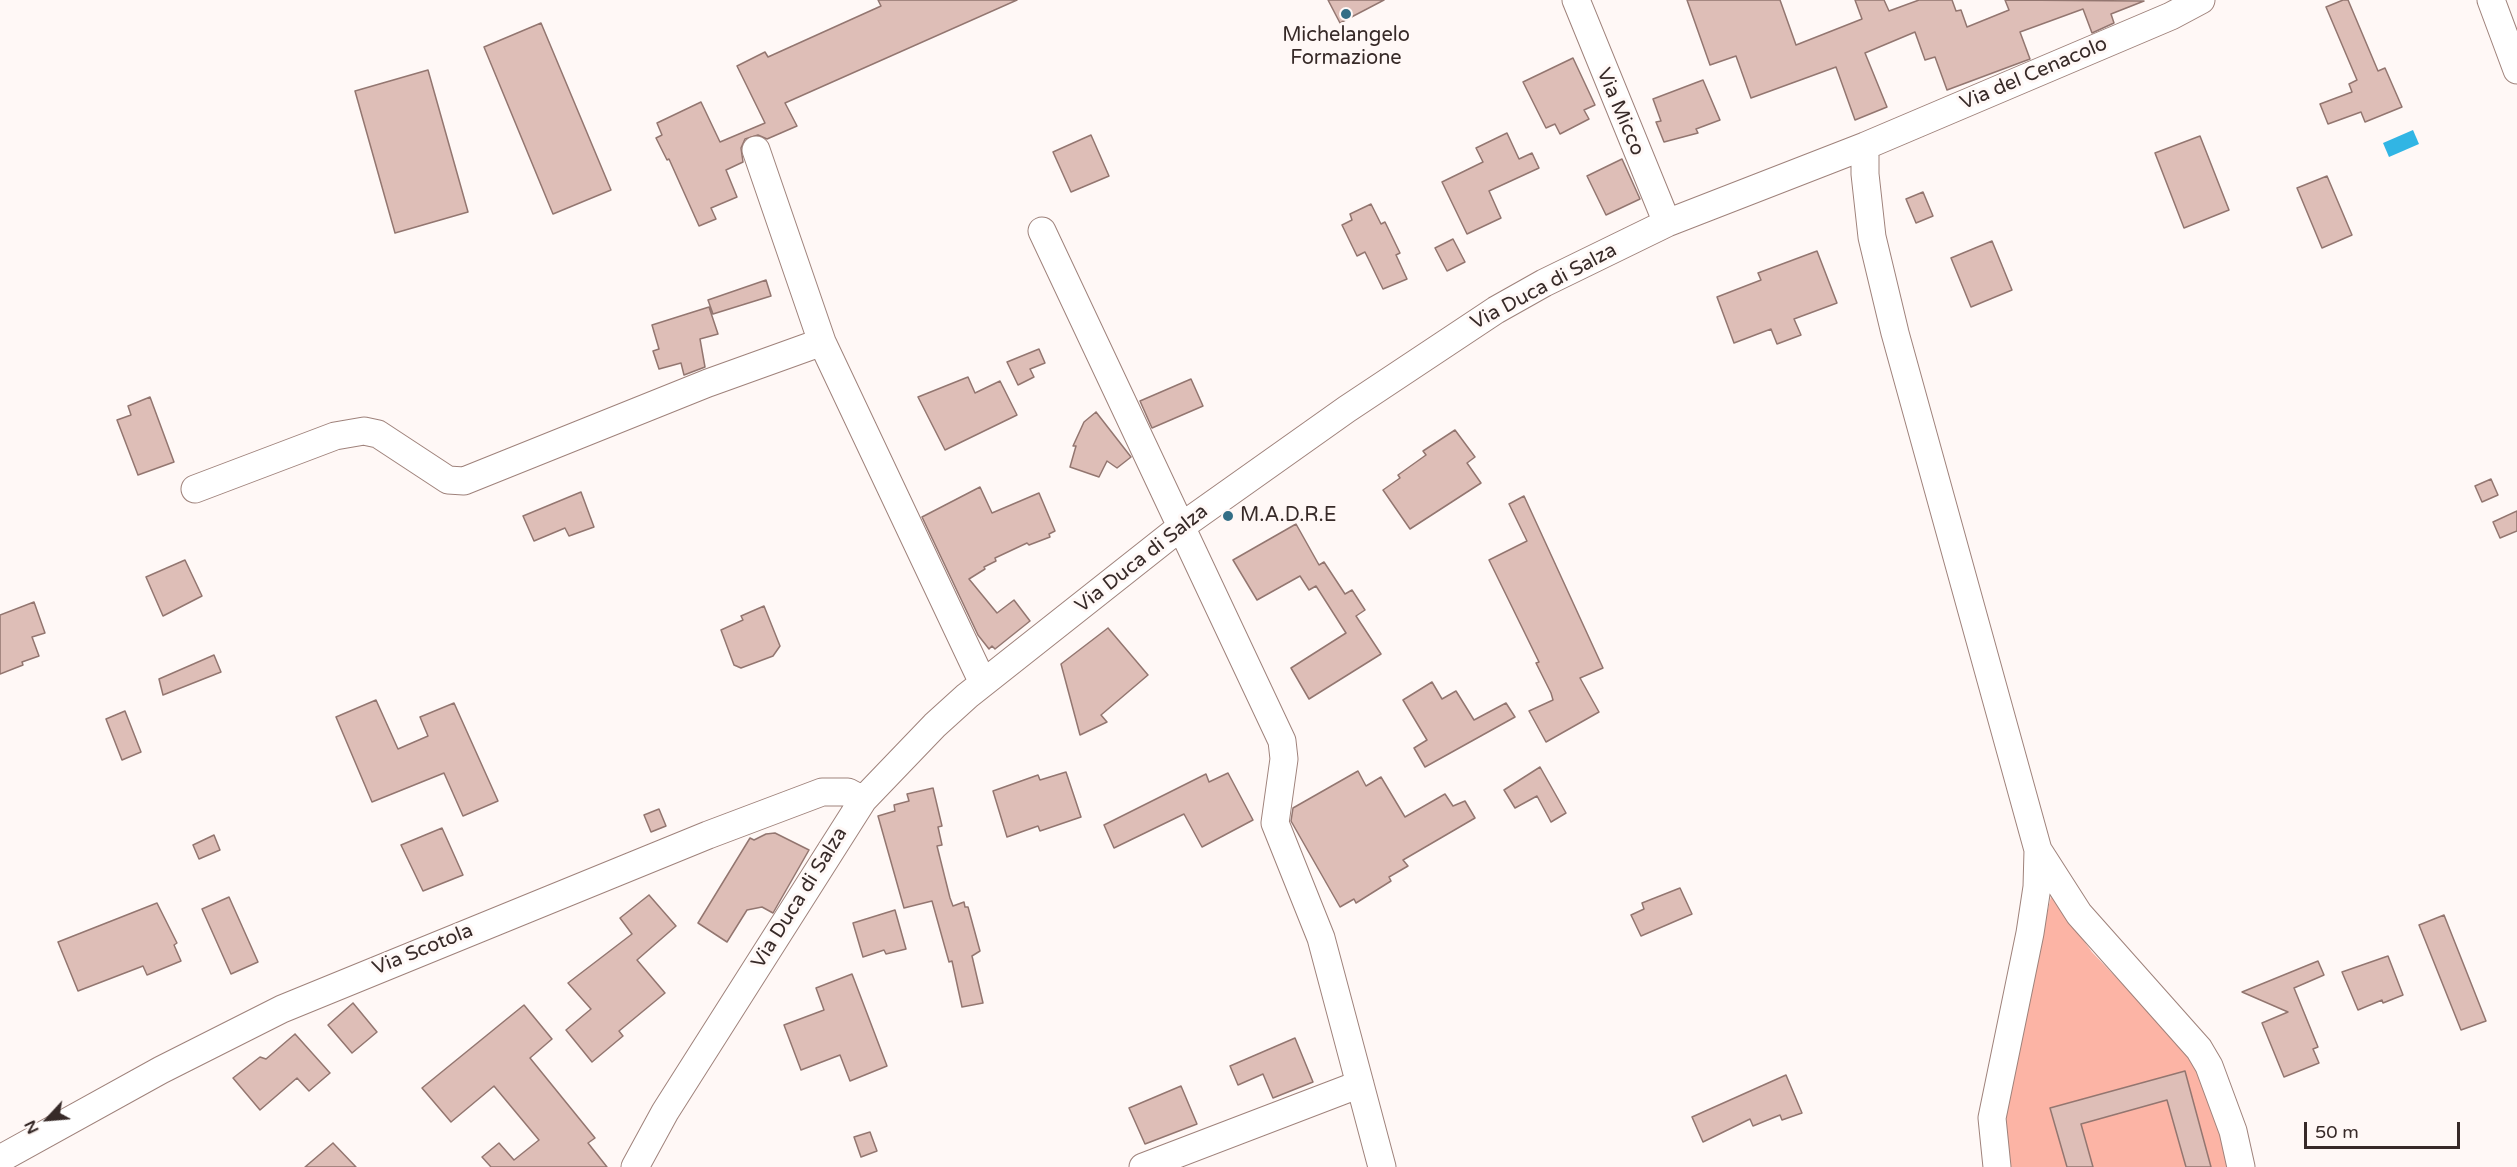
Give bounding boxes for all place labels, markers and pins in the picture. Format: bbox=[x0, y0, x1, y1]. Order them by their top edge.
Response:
marker: Michelangelo Formazione bbox=[1339, 7, 1353, 21]
place label: Michelangelo Formazione bbox=[1282, 24, 1410, 71]
place label: M.A.D.R.E bbox=[1240, 504, 1337, 528]
marker: M.A.D.R.E bbox=[1221, 509, 1235, 523]

